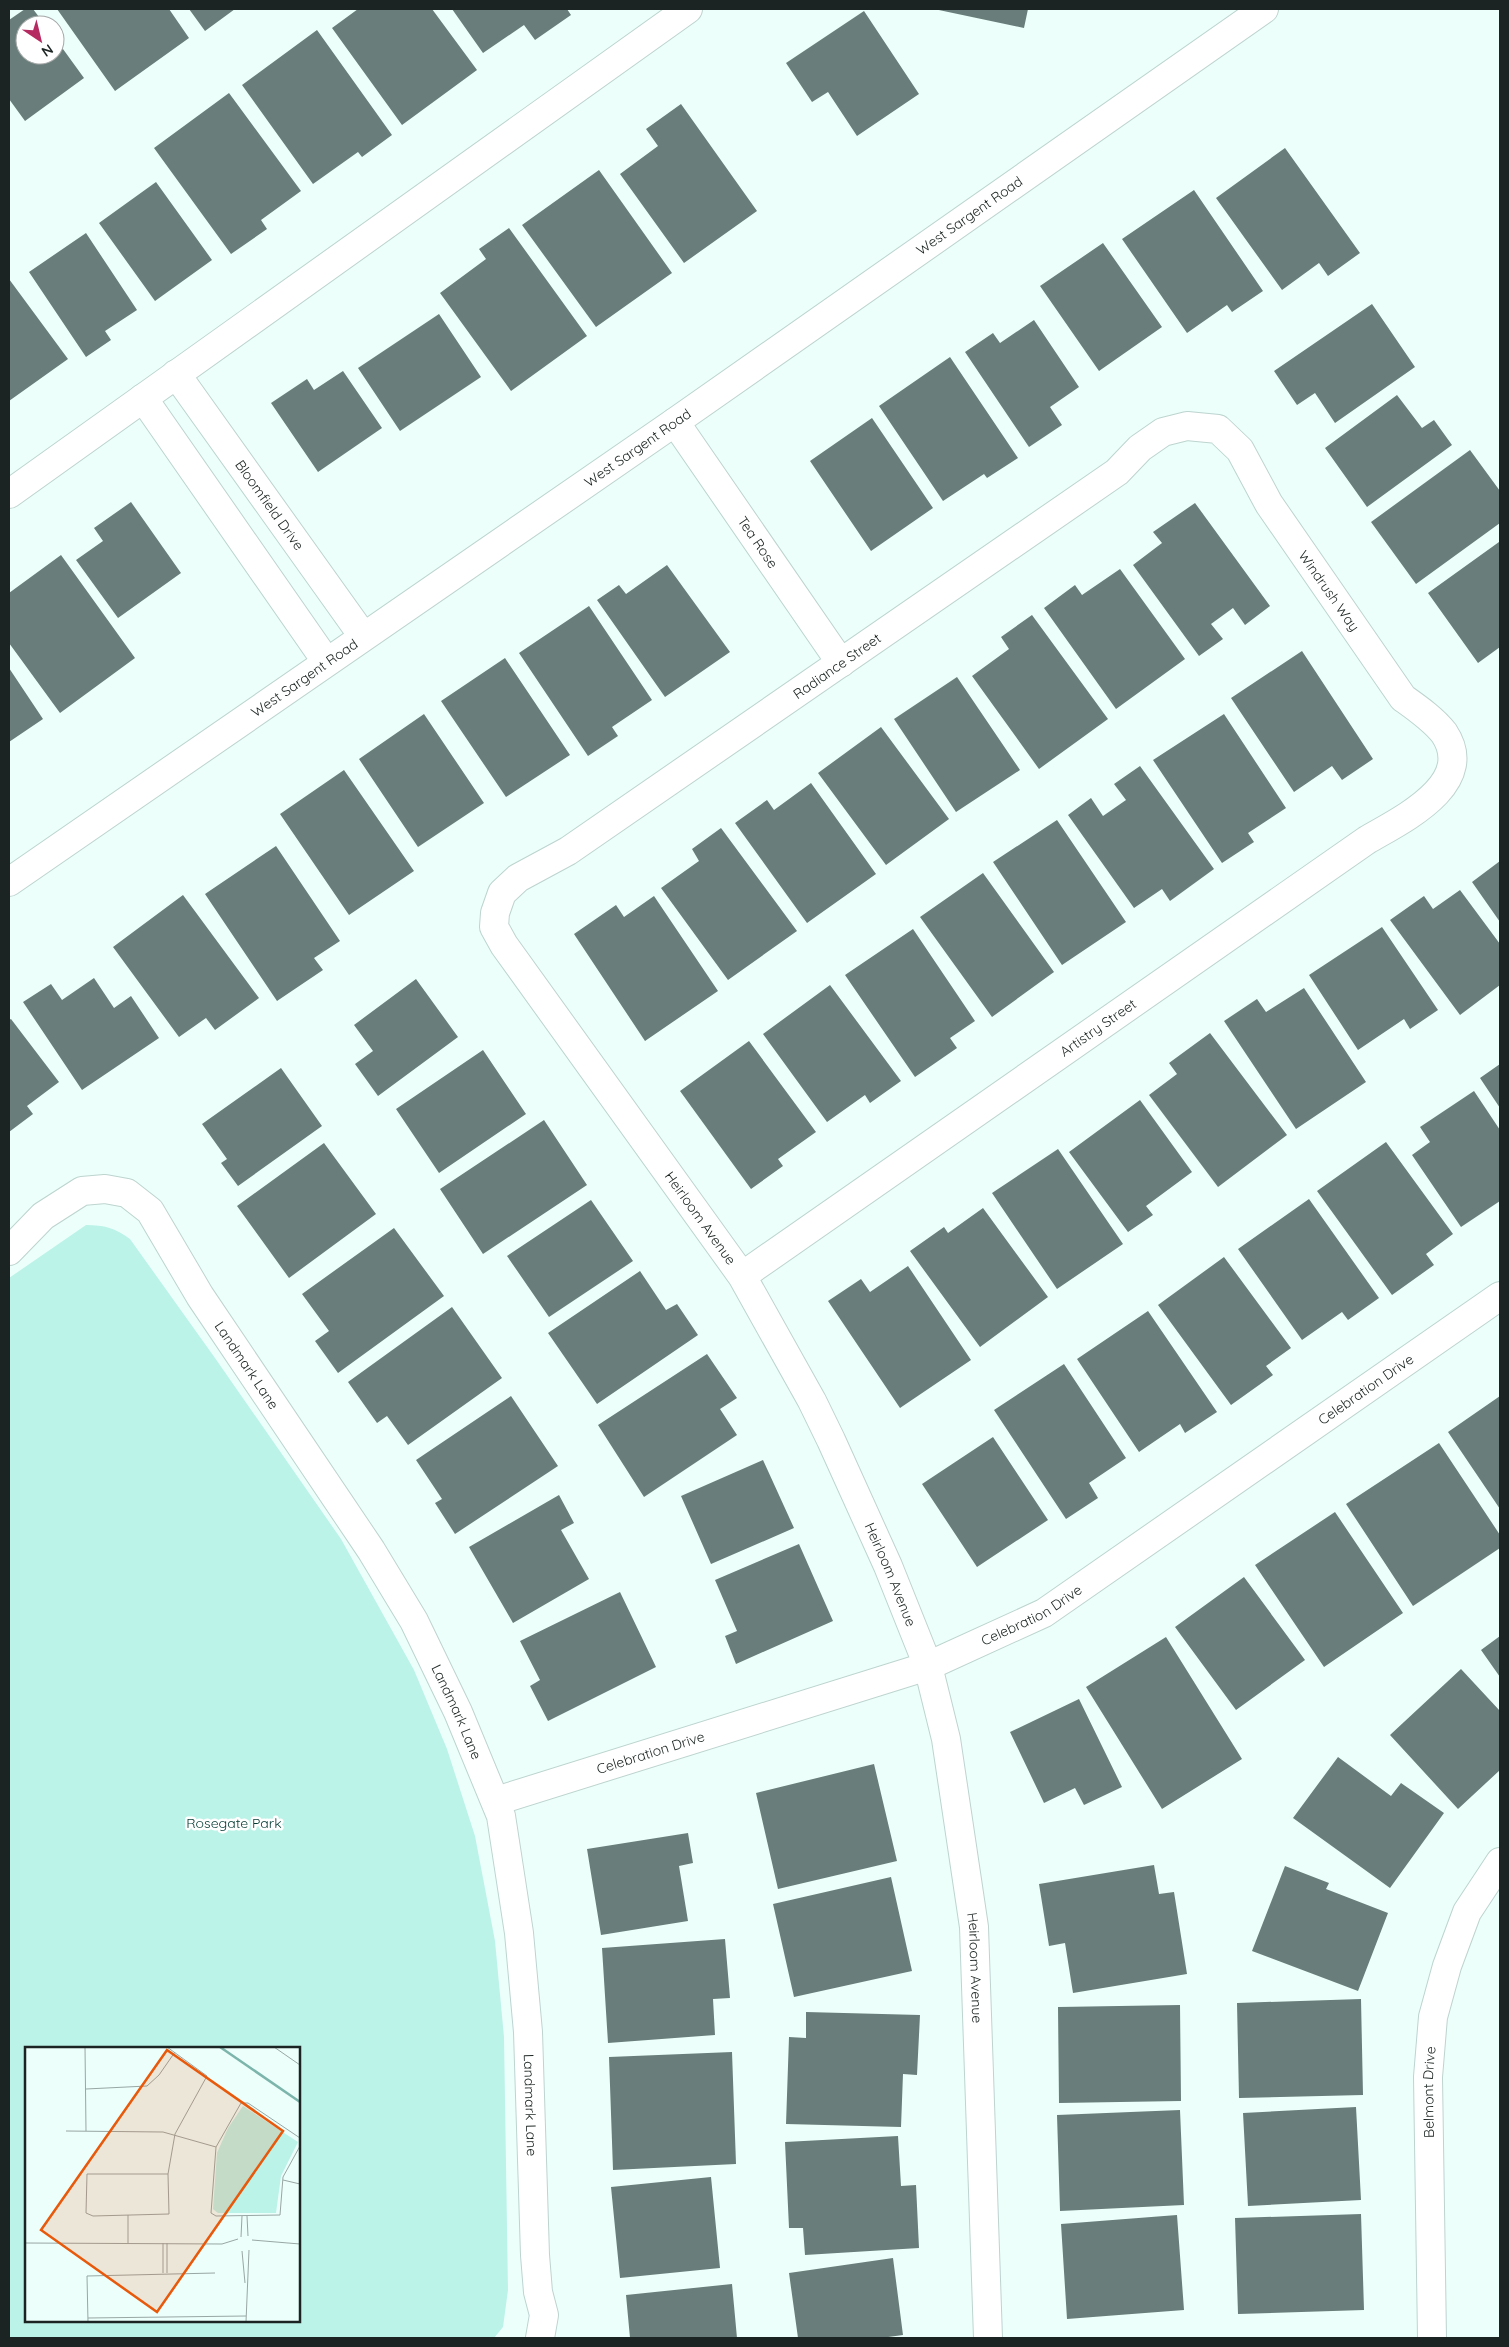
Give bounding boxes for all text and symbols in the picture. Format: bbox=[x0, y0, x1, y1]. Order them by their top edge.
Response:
north arrow bbox=[15, 15, 65, 65]
text: N bbox=[38, 40, 57, 61]
street label: West Sargent Road bbox=[913, 172, 1026, 259]
street label: West Sargent Road bbox=[581, 405, 694, 491]
street label: Bloomfield Drive bbox=[231, 456, 308, 554]
street label: Tea Rose bbox=[734, 513, 782, 572]
street label: Windrush Way bbox=[1294, 547, 1364, 635]
street label: Radiance Street bbox=[790, 629, 885, 703]
street label: West Sargent Road bbox=[248, 635, 361, 721]
street label: Artistry Street bbox=[1056, 995, 1140, 1061]
street label: Heirloom Avenue bbox=[661, 1168, 740, 1268]
street label: Landmark Lane bbox=[211, 1318, 283, 1413]
street label: Celebration Drive bbox=[1315, 1350, 1417, 1429]
street label: Heirloom Avenue bbox=[861, 1520, 920, 1629]
street label: Celebration Drive bbox=[978, 1580, 1085, 1650]
street label: Landmark Lane bbox=[427, 1661, 486, 1762]
street label: Celebration Drive bbox=[594, 1727, 707, 1778]
park label: Rosegate Park bbox=[186, 1814, 282, 1832]
street label: Heirloom Avenue bbox=[963, 1911, 986, 2024]
street label: Belmont Drive bbox=[1419, 2045, 1440, 2138]
inset map bbox=[25, 2047, 300, 2322]
street label: Landmark Lane bbox=[520, 2053, 541, 2157]

